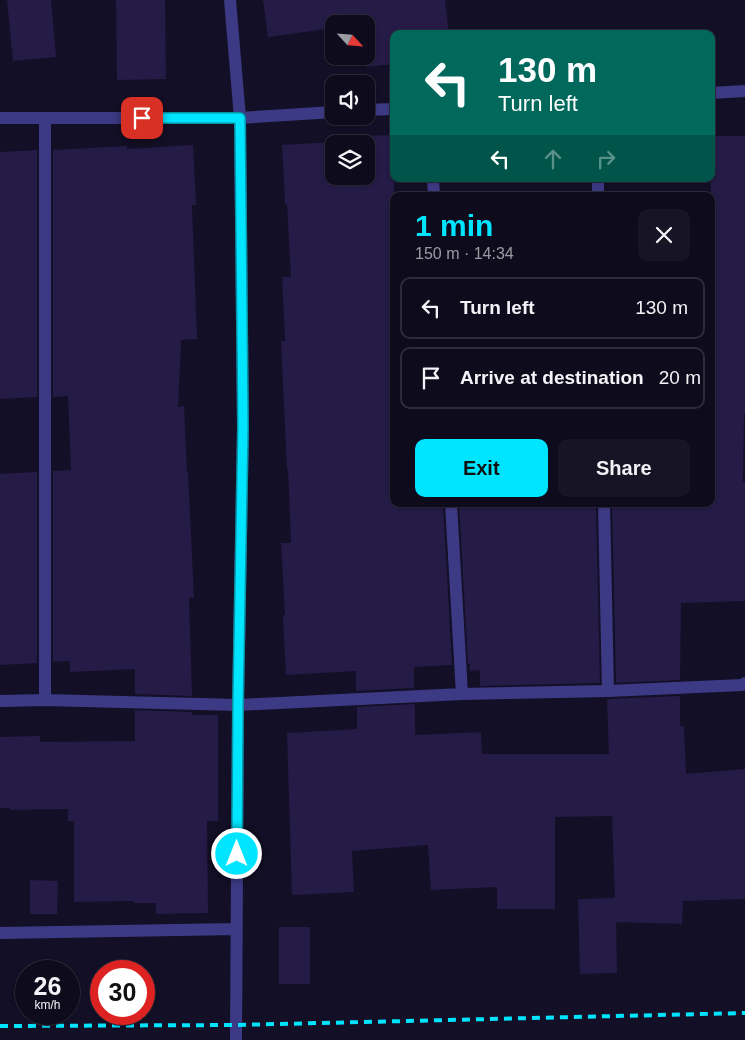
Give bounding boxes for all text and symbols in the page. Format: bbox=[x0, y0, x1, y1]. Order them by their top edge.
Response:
north arrow bbox=[325, 15, 375, 65]
map controls bbox=[325, 15, 375, 185]
icon: left bbox=[415, 50, 480, 115]
text: 130 m bbox=[498, 50, 597, 89]
button: sound bbox=[325, 75, 375, 125]
text: Turn left bbox=[498, 91, 578, 116]
pin bbox=[121, 97, 163, 139]
icon: arrive bbox=[128, 104, 156, 132]
button: layers bbox=[325, 135, 375, 185]
icon: left bbox=[486, 145, 514, 173]
icon: ahead bbox=[539, 145, 567, 173]
icon: right bbox=[592, 145, 620, 173]
text: 1 min bbox=[415, 209, 493, 242]
button: close bbox=[638, 209, 690, 261]
text: 150 m · 14:34 bbox=[415, 245, 514, 262]
icon: left bbox=[417, 294, 445, 322]
text: Turn left bbox=[460, 297, 535, 318]
text: 130 m bbox=[635, 297, 688, 318]
icon: arrive bbox=[417, 364, 445, 392]
text: Arrive at destination bbox=[460, 367, 644, 388]
text: 20 m bbox=[659, 367, 701, 388]
button: Exit bbox=[415, 439, 548, 497]
button: Share bbox=[558, 439, 690, 497]
position arrow bbox=[210, 827, 262, 879]
speed limit sign: 30 bbox=[90, 960, 155, 1025]
text: 26 bbox=[34, 972, 61, 1000]
text: km/h bbox=[34, 998, 61, 1012]

